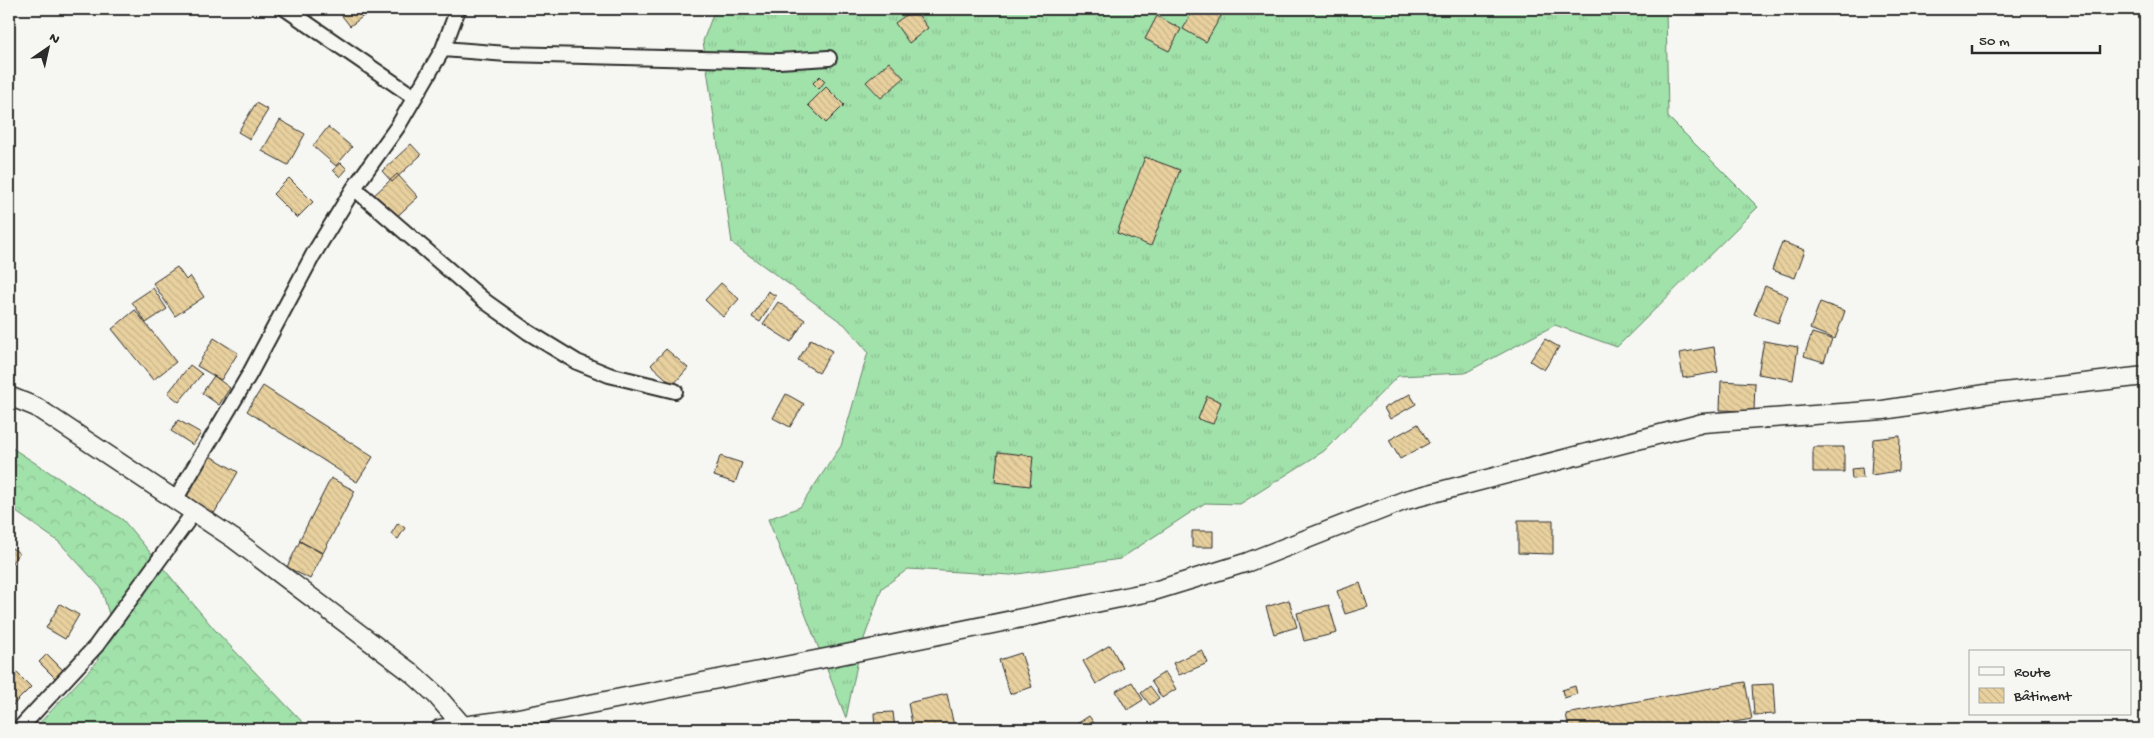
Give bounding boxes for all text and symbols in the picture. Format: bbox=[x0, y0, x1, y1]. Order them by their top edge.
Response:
north arrow bbox=[22, 22, 72, 72]
scale bar bbox=[1972, 22, 2099, 54]
text: N bbox=[45, 30, 62, 49]
text: 50 m bbox=[1979, 33, 2010, 51]
legend bbox=[1969, 650, 2132, 716]
text: Route bbox=[2014, 664, 2051, 682]
text: Bâtiment bbox=[2013, 688, 2073, 706]

